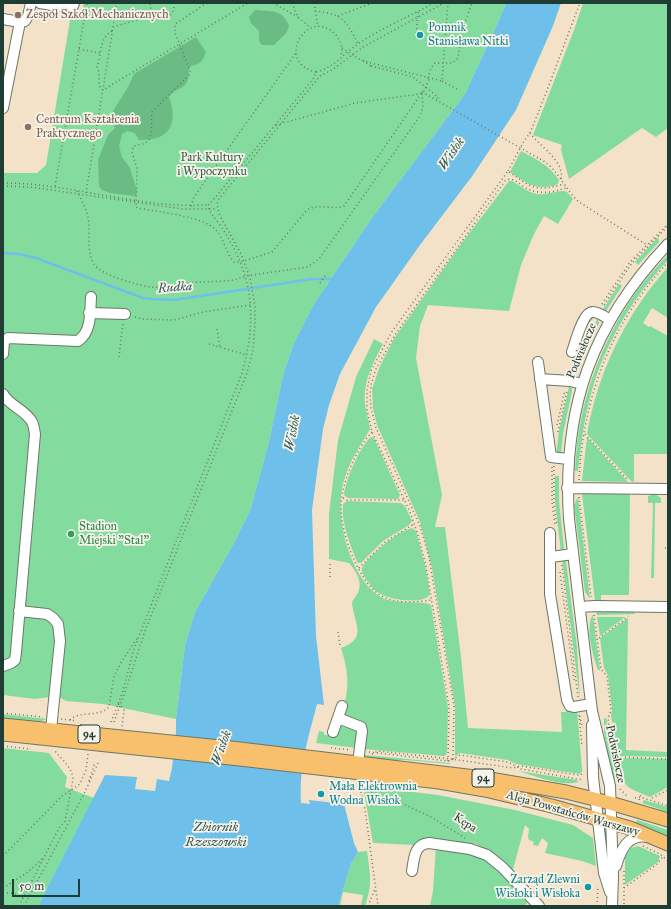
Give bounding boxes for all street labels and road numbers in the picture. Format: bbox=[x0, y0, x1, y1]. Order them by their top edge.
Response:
street label: Podwisłocze bbox=[564, 321, 600, 381]
street label: Podwisłocze bbox=[602, 724, 628, 784]
road number: 94 bbox=[78, 725, 100, 743]
road number: 94 bbox=[472, 769, 494, 787]
street label: Aleja Powstańców Warszawy bbox=[505, 788, 641, 840]
street label: Kępa bbox=[451, 810, 479, 836]

